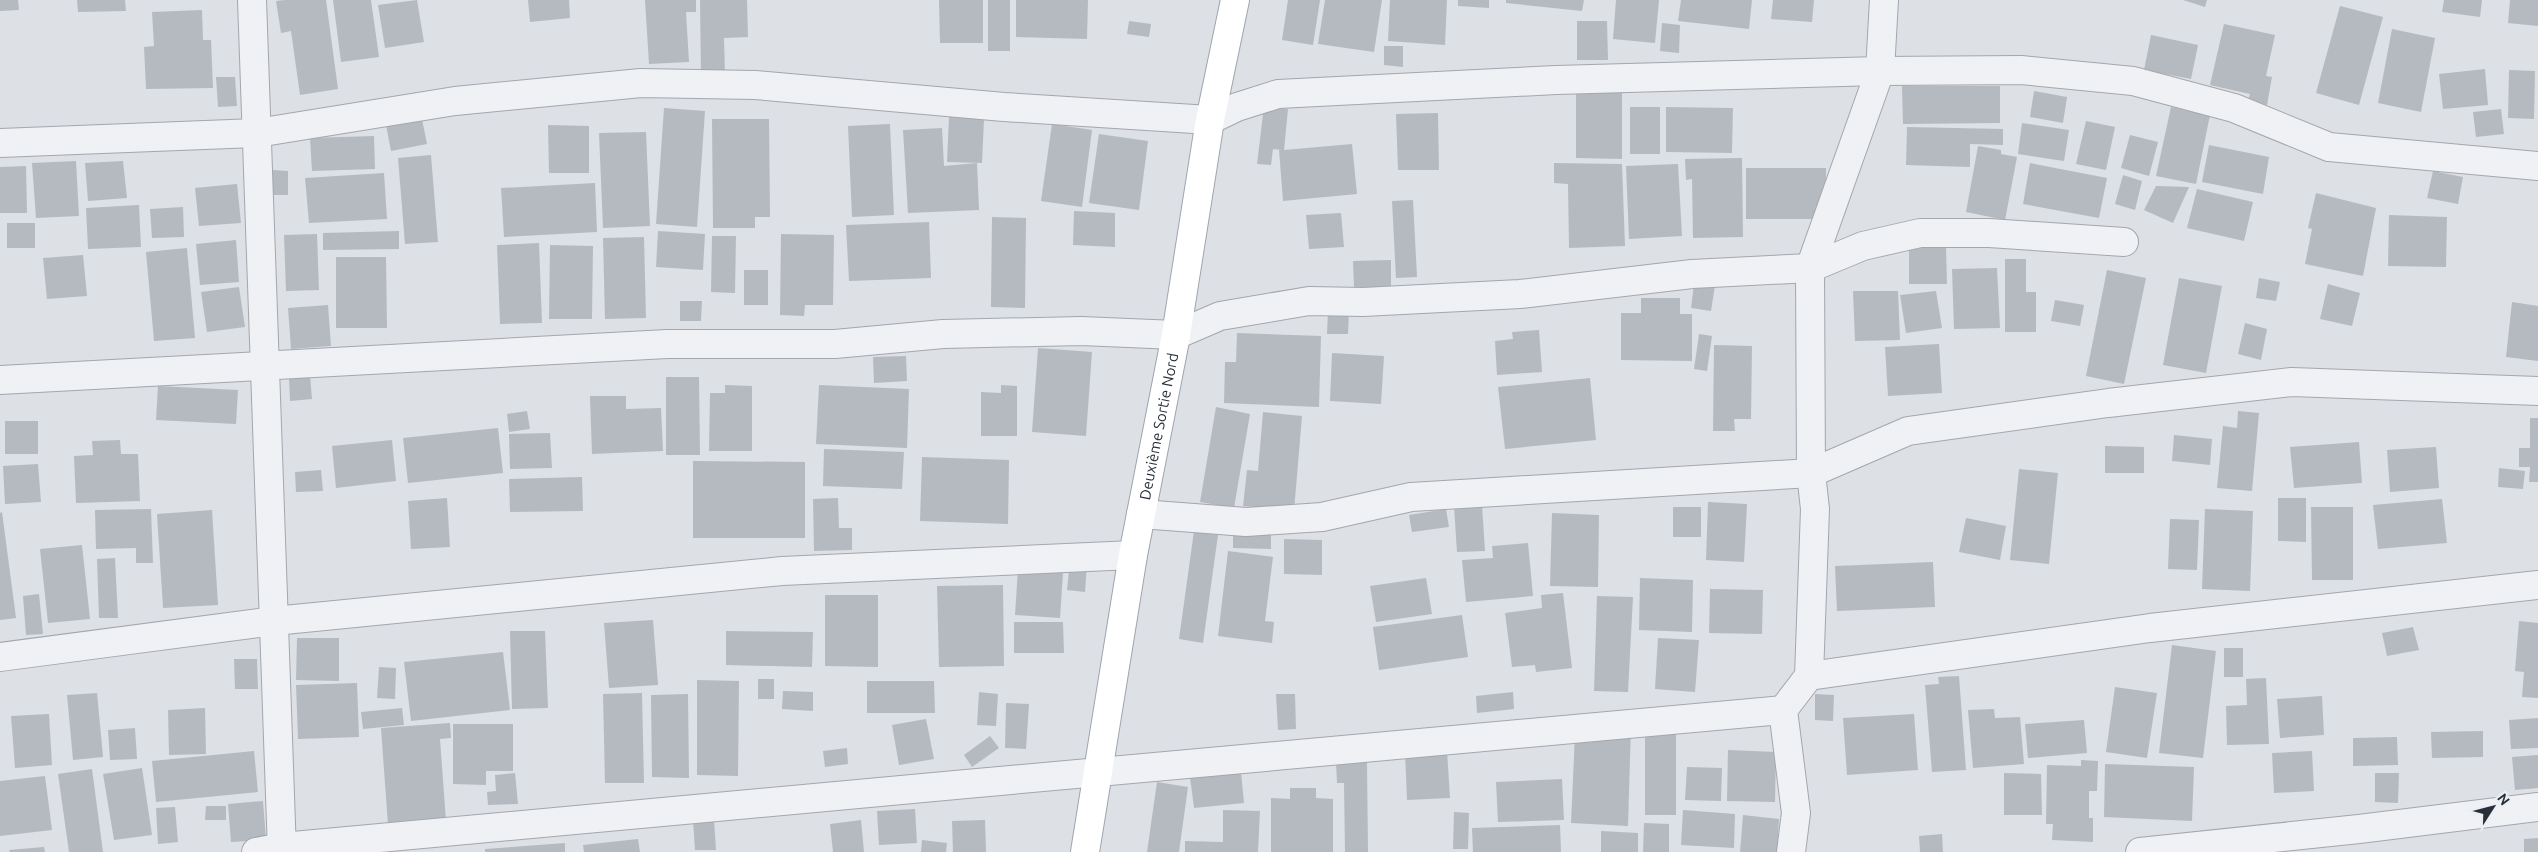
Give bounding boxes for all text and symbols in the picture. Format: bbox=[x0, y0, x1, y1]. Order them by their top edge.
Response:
street label: Deuxième Sortie Nord bbox=[1136, 351, 1181, 501]
north arrow bbox=[2468, 782, 2518, 832]
text: N bbox=[2494, 790, 2513, 808]

